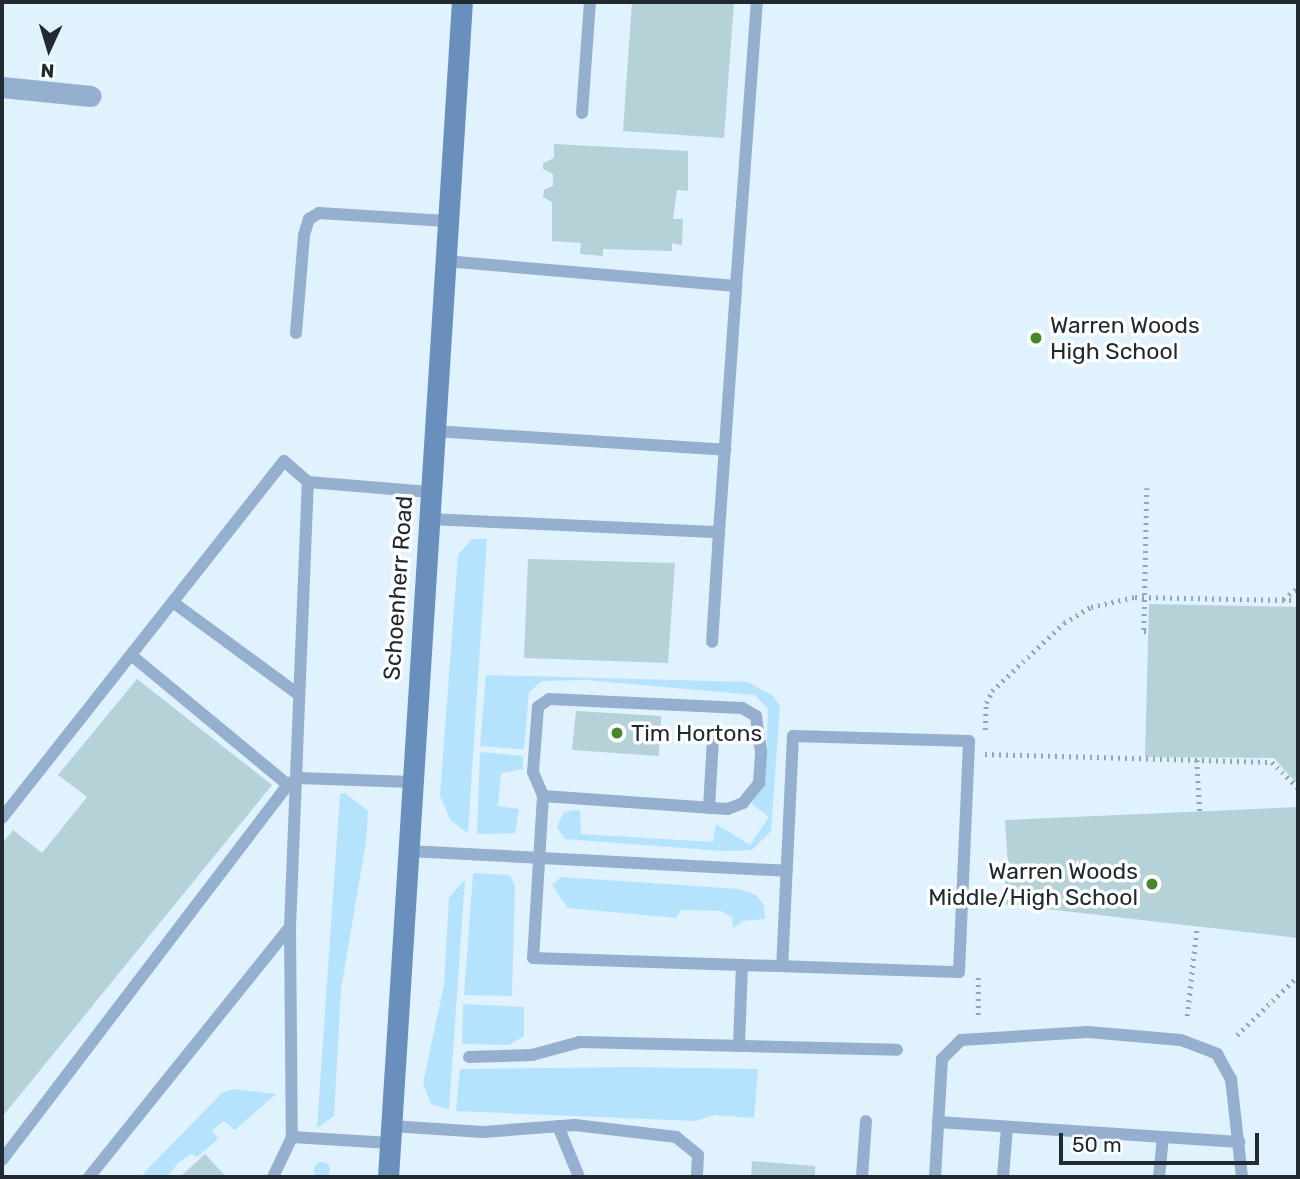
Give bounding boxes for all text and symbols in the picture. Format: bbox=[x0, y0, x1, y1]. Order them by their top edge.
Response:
north arrow bbox=[14, 14, 84, 84]
text: N bbox=[40, 58, 55, 82]
place label: Warren Woods High School bbox=[1050, 311, 1200, 365]
marker: Warren Woods High School bbox=[1028, 330, 1044, 346]
street label: Schoenherr Road bbox=[378, 494, 418, 682]
place label: Tim Hortons bbox=[631, 719, 762, 747]
marker: Tim Hortons bbox=[609, 725, 625, 741]
place label: Warren Woods Middle/High School bbox=[928, 857, 1138, 911]
marker: Warren Woods Middle/High School bbox=[1144, 876, 1160, 892]
scale bar bbox=[1062, 1120, 1262, 1164]
text: 50 m bbox=[1072, 1132, 1122, 1157]

